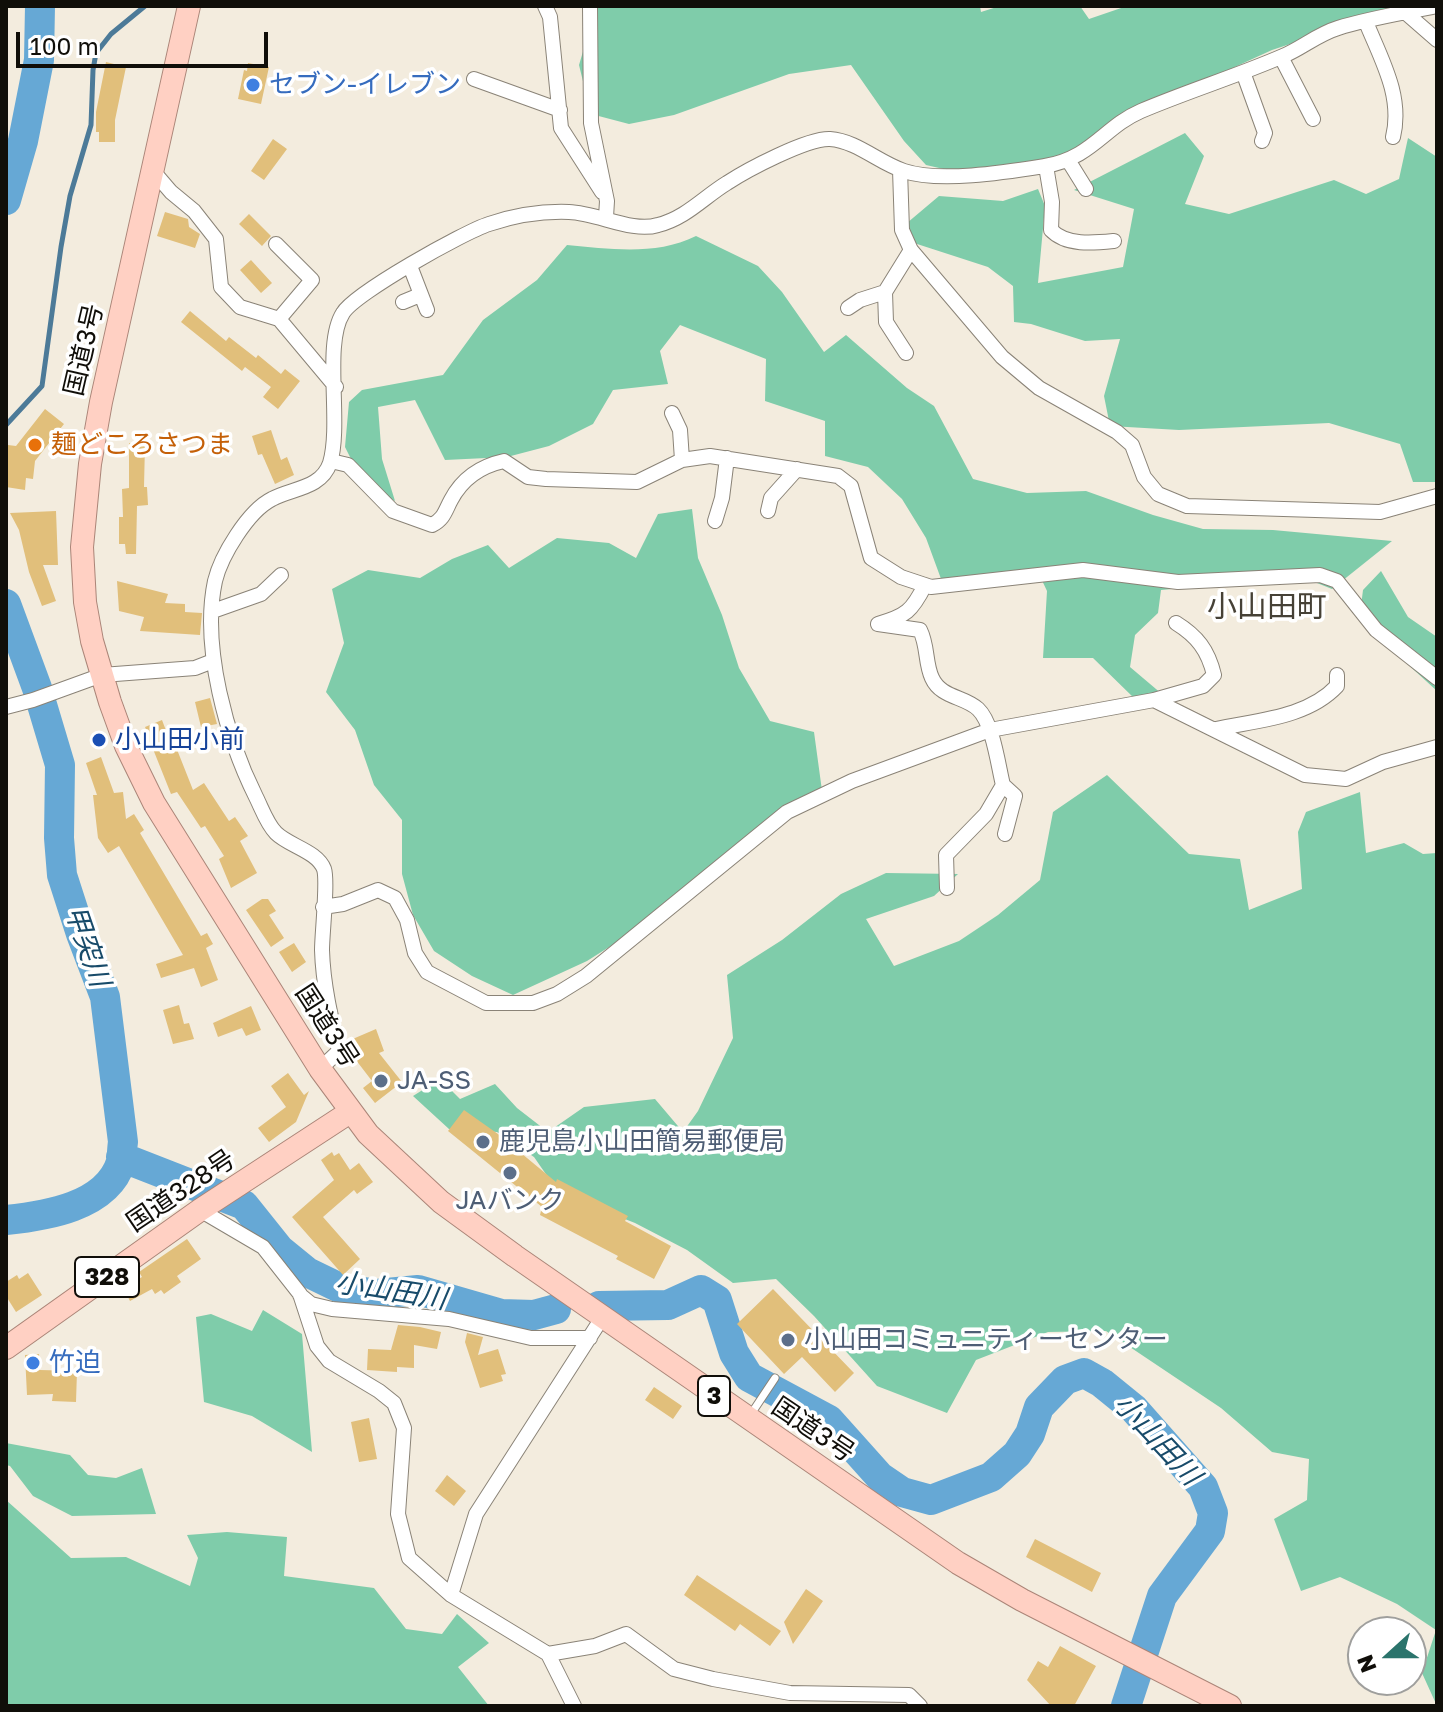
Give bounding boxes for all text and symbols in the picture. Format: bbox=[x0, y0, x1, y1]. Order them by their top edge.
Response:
scale bar bbox=[20, 16, 272, 66]
text: 100 m bbox=[30, 31, 99, 60]
place label: セブン-イレブン bbox=[269, 69, 461, 101]
marker: セブン-イレブン bbox=[244, 76, 262, 94]
street label: 国道3号 bbox=[58, 301, 110, 399]
place label: 麺どころさつま bbox=[51, 429, 233, 461]
marker: 麺どころさつま bbox=[26, 436, 44, 454]
district label: 小山田町 bbox=[1207, 589, 1327, 625]
place label: 小山田小前 bbox=[115, 724, 245, 756]
marker: 小山田小前 bbox=[90, 731, 108, 749]
water label: 甲突川 bbox=[57, 901, 117, 991]
street label: 国道3号 bbox=[289, 978, 365, 1074]
place label: JA-SS bbox=[397, 1065, 471, 1097]
marker: JA-SS bbox=[372, 1072, 390, 1090]
place label: 鹿児島小山田簡易郵便局 bbox=[499, 1126, 785, 1158]
marker: 鹿児島小山田簡易郵便局 bbox=[474, 1133, 492, 1151]
street label: 国道328号 bbox=[121, 1143, 241, 1239]
marker: JAバンク bbox=[501, 1164, 519, 1182]
place label: JAバンク bbox=[455, 1185, 565, 1217]
road number: 328 bbox=[75, 1257, 139, 1297]
water label: 小山田川 bbox=[333, 1266, 449, 1316]
place label: 小山田コミュニティーセンター bbox=[804, 1324, 1168, 1356]
marker: 小山田コミュニティーセンター bbox=[779, 1331, 797, 1349]
place label: 竹迫 bbox=[49, 1347, 101, 1379]
marker: 竹迫 bbox=[24, 1354, 42, 1372]
road number: 3 bbox=[698, 1376, 730, 1416]
water label: 小山田川 bbox=[1107, 1388, 1207, 1492]
street label: 国道3号 bbox=[766, 1391, 860, 1469]
north arrow bbox=[1347, 1616, 1427, 1696]
text: N bbox=[1350, 1651, 1382, 1677]

